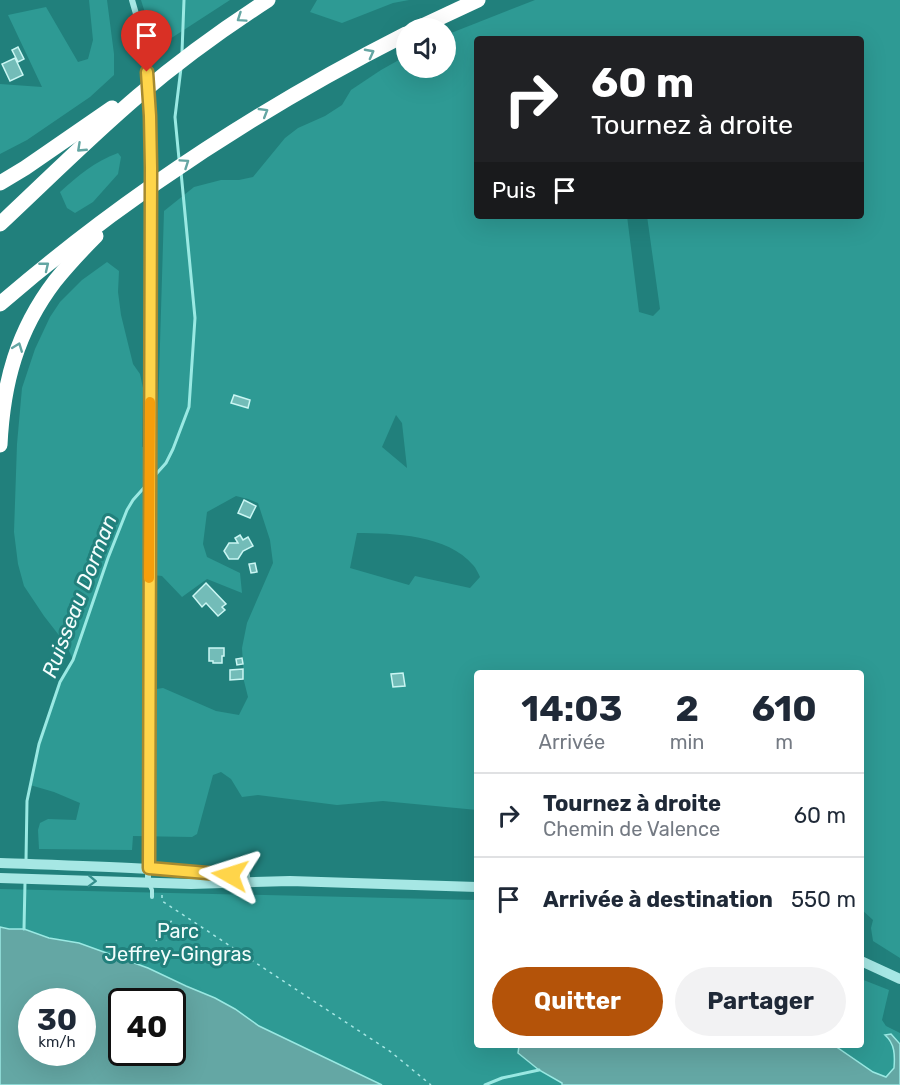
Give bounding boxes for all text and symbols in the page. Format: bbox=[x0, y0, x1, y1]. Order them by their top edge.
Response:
pin bbox=[121, 10, 172, 72]
one-way arrow bbox=[236, 11, 247, 22]
map controls bbox=[396, 18, 456, 78]
button: sound bbox=[396, 18, 456, 78]
icon: arrive bbox=[130, 19, 163, 52]
one-way arrow bbox=[364, 49, 374, 60]
text: 60 m bbox=[591, 58, 694, 108]
icon: right bbox=[492, 60, 570, 138]
one-way arrow bbox=[258, 108, 268, 120]
text: Tournez à droite bbox=[591, 109, 793, 141]
one-way arrow bbox=[77, 141, 87, 152]
one-way arrow bbox=[179, 159, 190, 170]
icon: arrive bbox=[548, 174, 581, 207]
text: Puis bbox=[492, 177, 536, 204]
one-way arrow bbox=[38, 263, 49, 274]
one-way arrow bbox=[11, 342, 23, 353]
water label: Ruisseau Dorman bbox=[36, 511, 122, 681]
text: 14:03 bbox=[521, 687, 622, 730]
text: 2 bbox=[675, 687, 699, 730]
text: 610 bbox=[752, 687, 817, 730]
text: Arrivée bbox=[539, 730, 605, 754]
text: min bbox=[670, 730, 704, 754]
text: m bbox=[775, 730, 793, 754]
text: Tournez à droite bbox=[543, 790, 721, 817]
icon: right bbox=[492, 799, 525, 832]
text: 60 m bbox=[794, 802, 846, 829]
text: Chemin de Valence bbox=[543, 817, 720, 841]
position arrow bbox=[198, 843, 262, 907]
one-way arrow bbox=[88, 874, 97, 887]
icon: arrive bbox=[492, 883, 525, 916]
text: Arrivée à destination bbox=[543, 886, 773, 913]
text: 550 m bbox=[791, 886, 856, 913]
park label: Parc Jeffrey-Gingras bbox=[104, 919, 252, 966]
button: Quitter bbox=[492, 967, 663, 1036]
button: Partager bbox=[675, 967, 846, 1036]
speed limit sign: 40 bbox=[108, 988, 186, 1066]
text: 30 bbox=[37, 1002, 77, 1038]
text: km/h bbox=[38, 1033, 76, 1051]

